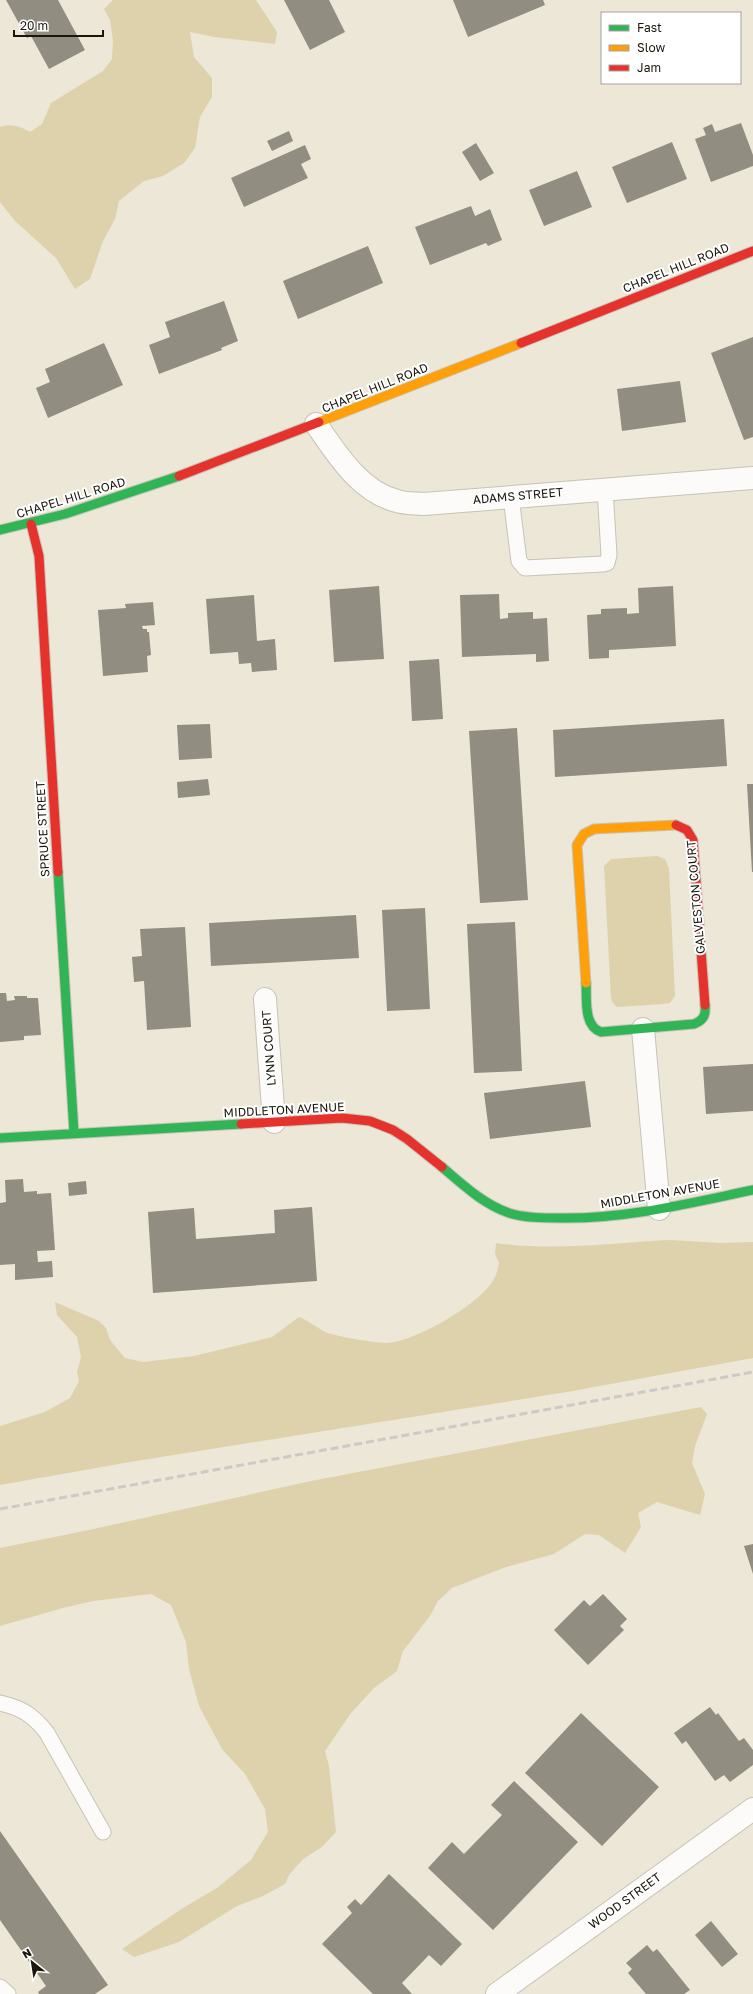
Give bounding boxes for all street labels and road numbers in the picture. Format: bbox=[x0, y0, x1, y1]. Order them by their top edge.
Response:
street label: CHAPEL HILL ROAD bbox=[621, 239, 731, 296]
street label: CHAPEL HILL ROAD bbox=[320, 359, 430, 416]
street label: CHAPEL HILL ROAD bbox=[15, 474, 127, 521]
street label: ADAMS STREET bbox=[472, 484, 564, 507]
street label: SPRUCE STREET bbox=[32, 780, 53, 877]
street label: GALVESTON COURT bbox=[683, 839, 708, 955]
street label: LYNN COURT bbox=[258, 1009, 279, 1086]
street label: MIDDLETON AVENUE bbox=[223, 1099, 345, 1120]
street label: MIDDLETON AVENUE bbox=[599, 1176, 721, 1211]
street label: WOOD STREET bbox=[586, 1869, 664, 1932]

